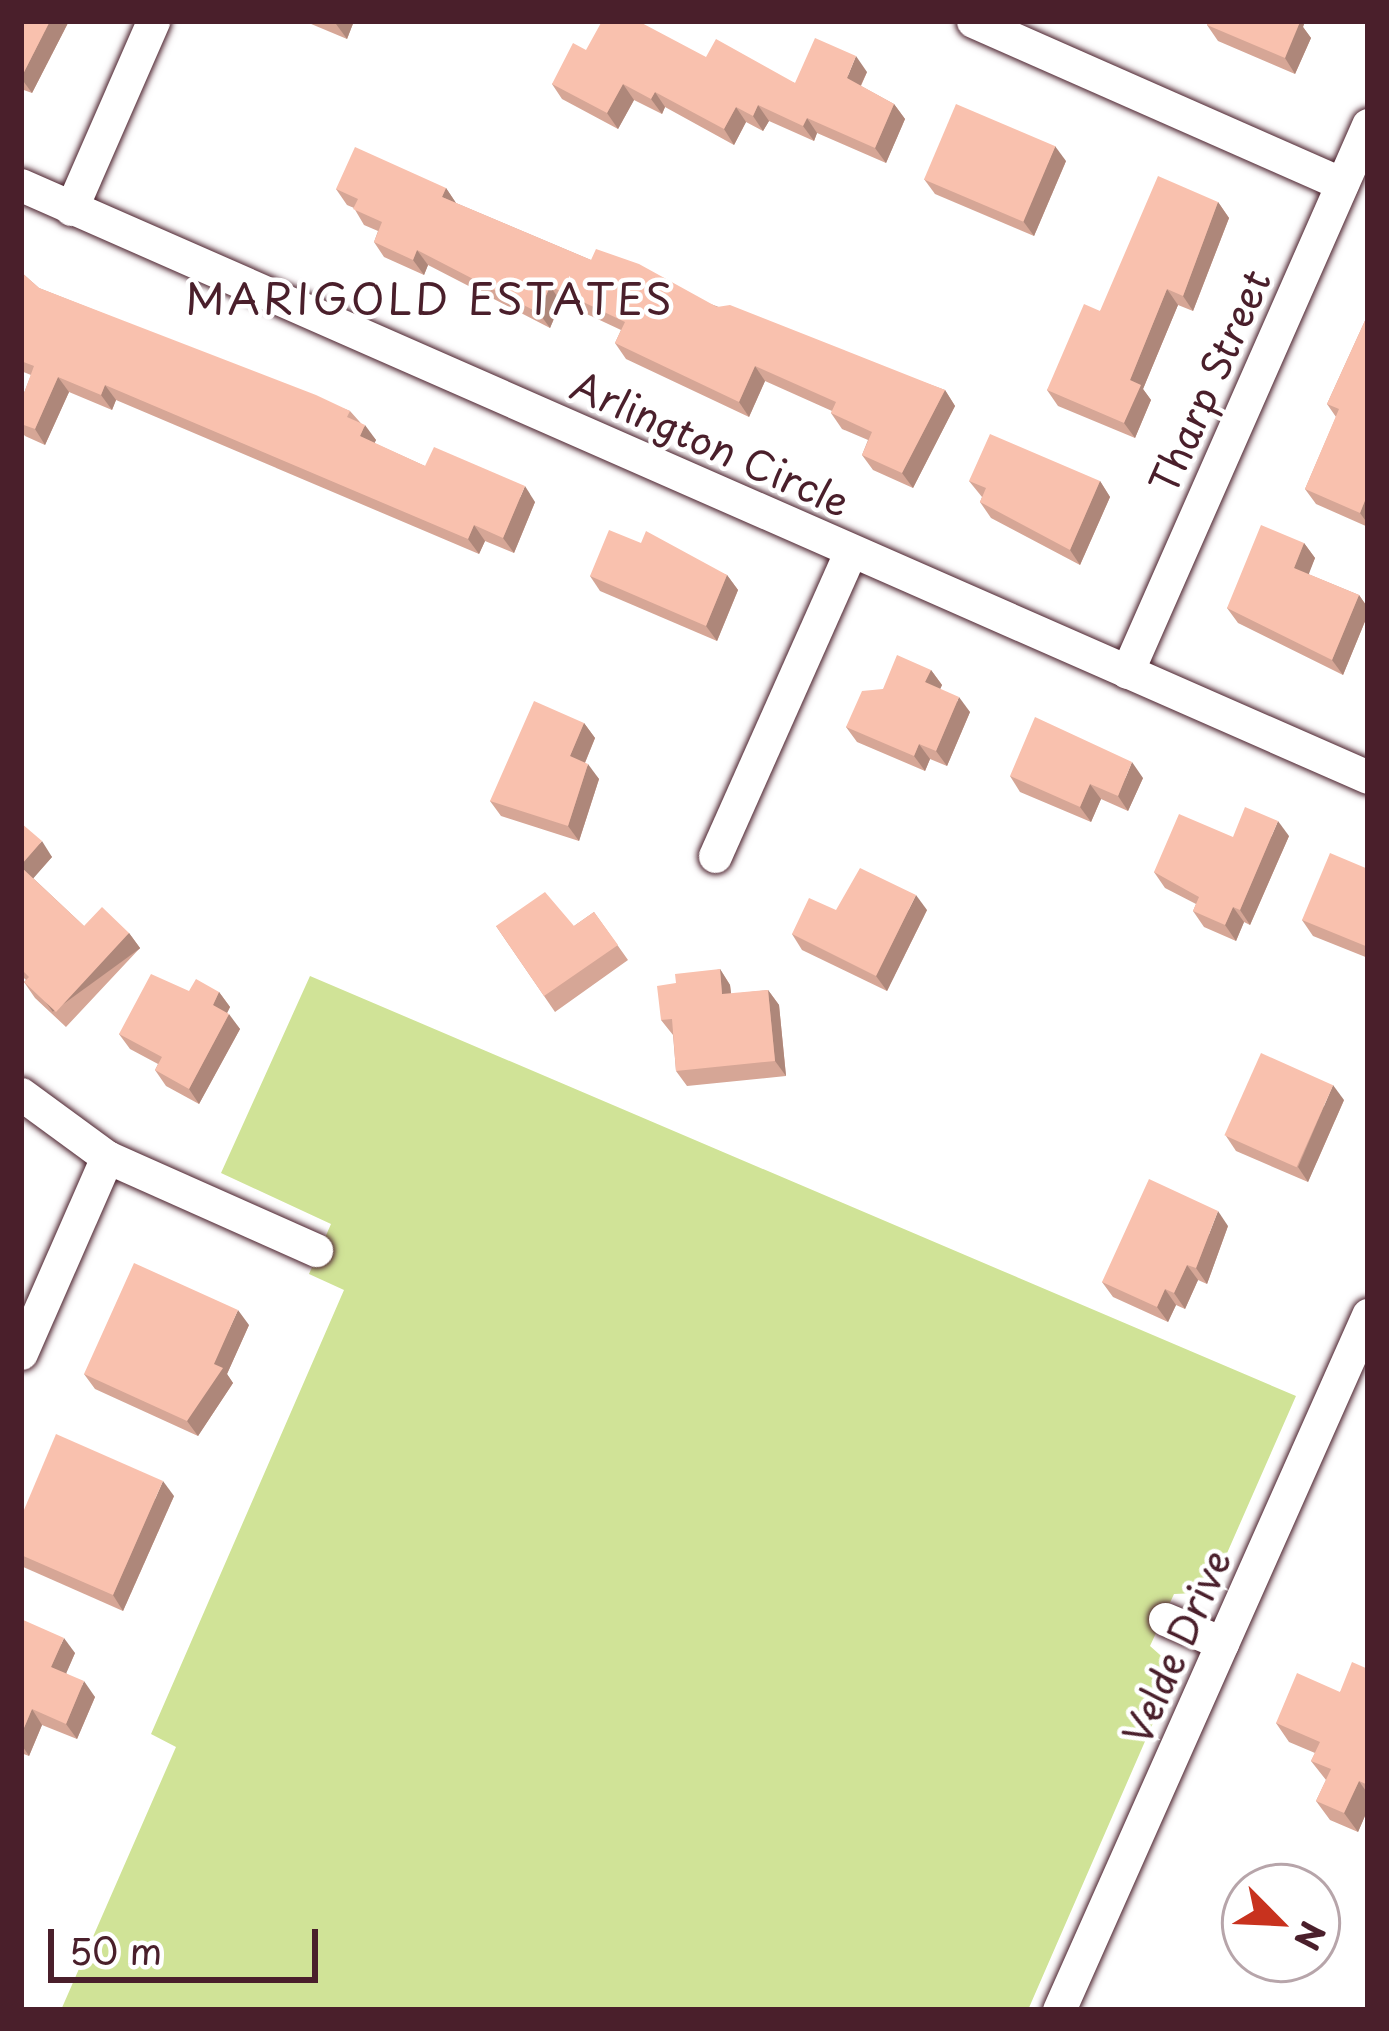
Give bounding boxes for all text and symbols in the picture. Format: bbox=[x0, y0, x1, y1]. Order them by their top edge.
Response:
street label: Tharp Street bbox=[1138, 261, 1280, 501]
district label: MARIGOLD ESTATES bbox=[183, 273, 677, 323]
street label: Arlington Circle bbox=[565, 361, 857, 525]
street label: Velde Drive bbox=[1112, 1540, 1240, 1752]
north arrow bbox=[1221, 1863, 1341, 1983]
scale bar bbox=[54, 1905, 324, 1979]
text: N bbox=[1283, 1914, 1339, 1959]
text: 50 m bbox=[69, 1923, 162, 1977]

